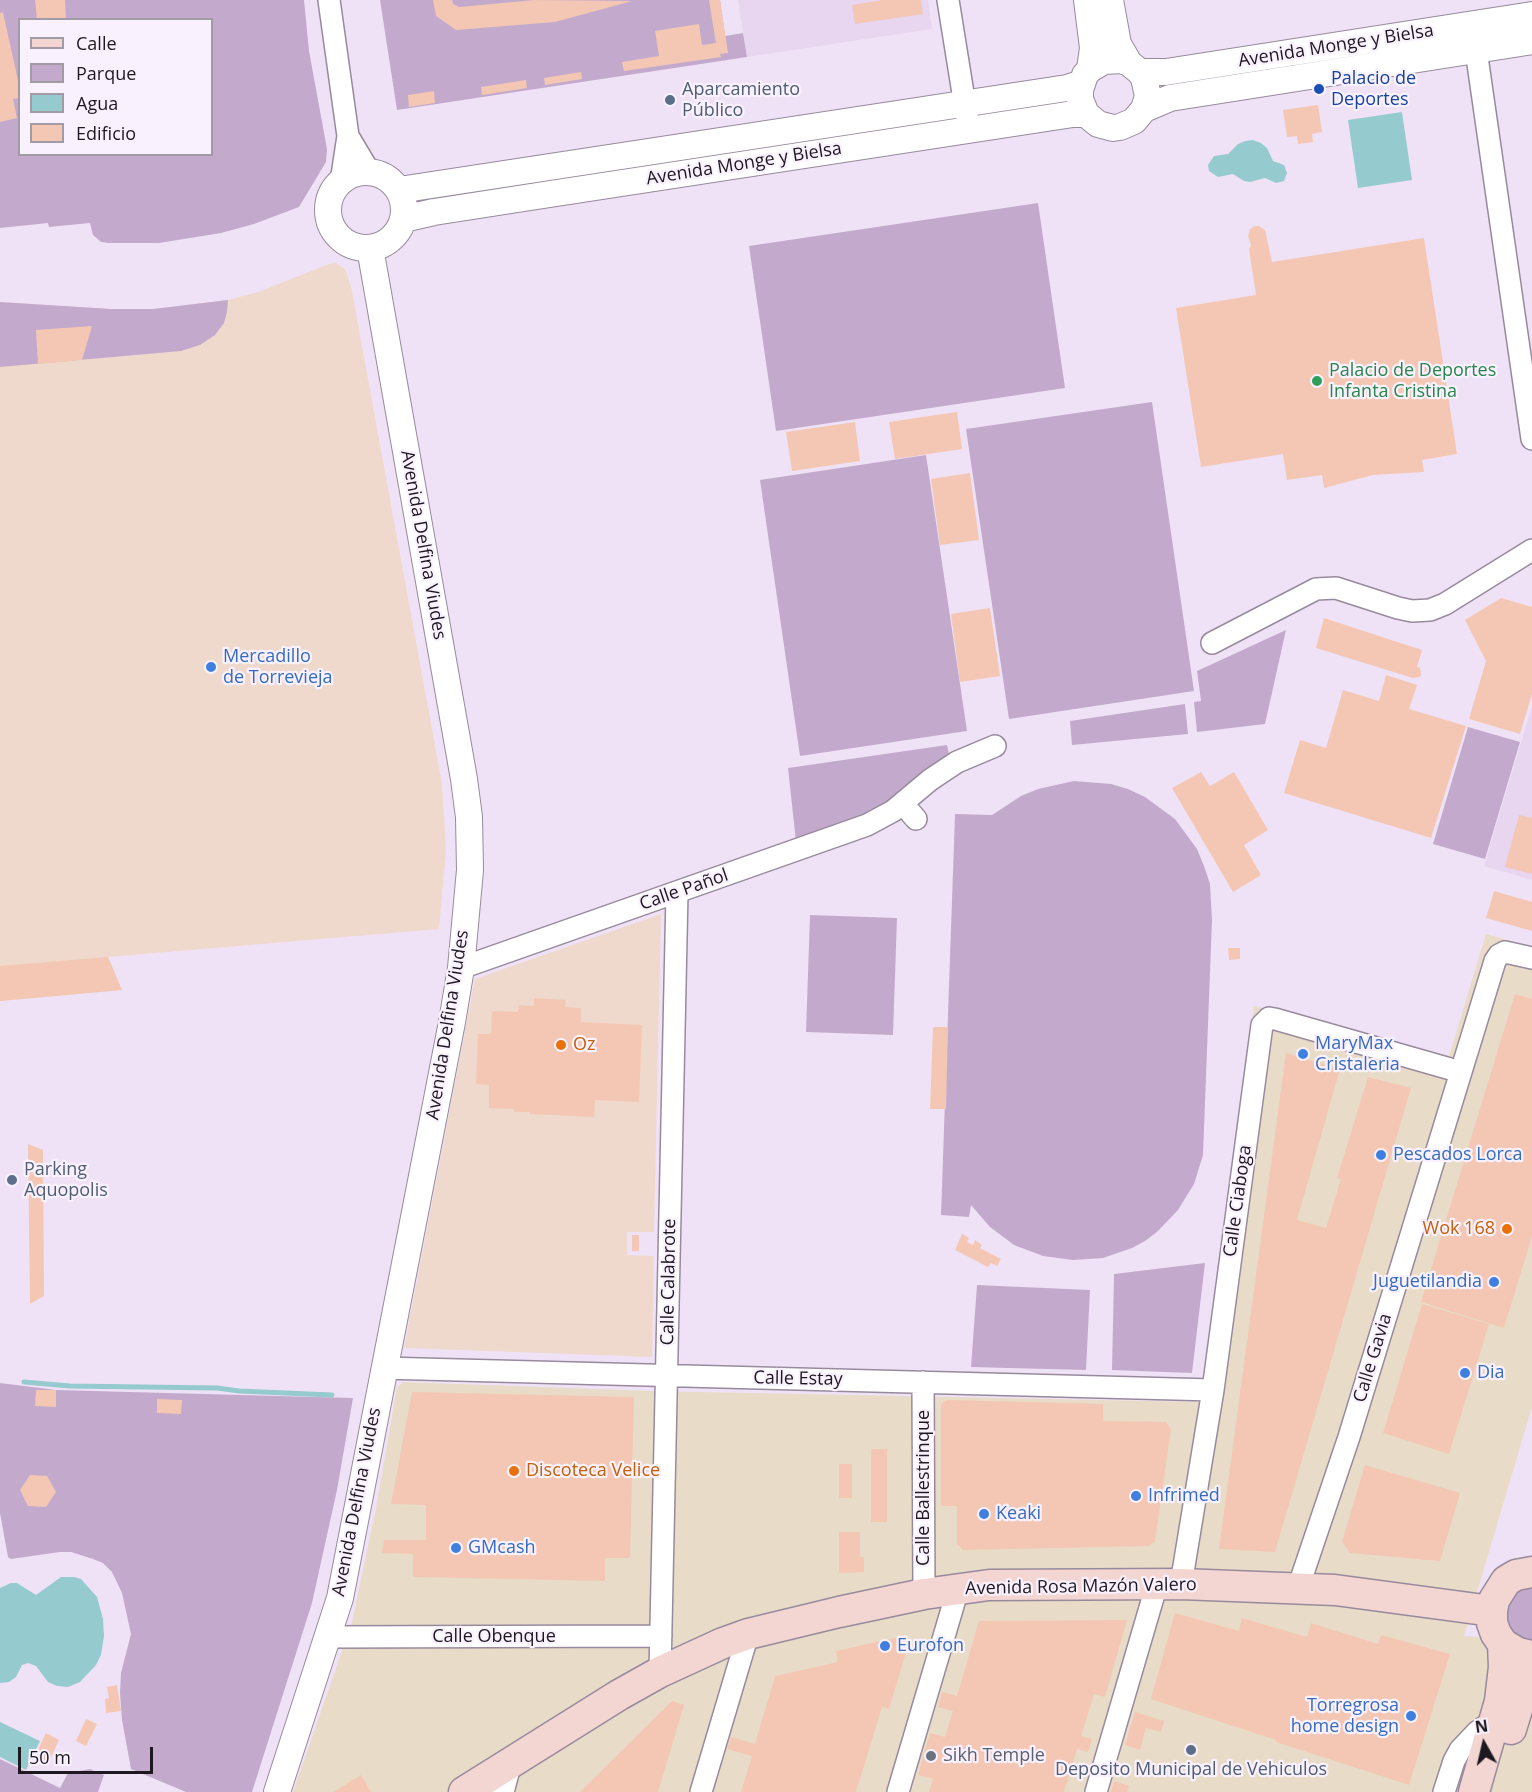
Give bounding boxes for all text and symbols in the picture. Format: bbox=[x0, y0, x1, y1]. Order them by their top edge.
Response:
legend bbox=[18, 18, 213, 156]
street label: Avenida Monge y Bielsa bbox=[1237, 20, 1435, 72]
text: Calle bbox=[76, 31, 117, 55]
text: Parque bbox=[76, 61, 136, 85]
place label: Palacio de Deportes bbox=[1331, 68, 1416, 110]
place label: Aparcamiento Público bbox=[682, 79, 800, 122]
marker: Palacio de Deportes bbox=[1312, 82, 1326, 96]
text: Agua bbox=[76, 91, 118, 115]
marker: Aparcamiento Público bbox=[663, 93, 677, 107]
text: Edificio bbox=[76, 121, 136, 145]
street label: Avenida Monge y Bielsa bbox=[645, 138, 843, 190]
place label: Palacio de Deportes Infanta Cristina bbox=[1329, 360, 1496, 403]
marker: Palacio de Deportes Infanta Cristina bbox=[1310, 374, 1324, 388]
street label: Avenida Delfina Viudes bbox=[396, 449, 450, 641]
place label: Mercadillo de Torrevieja bbox=[223, 646, 333, 688]
marker: Mercadillo de Torrevieja bbox=[204, 660, 218, 674]
street label: Calle Pañol bbox=[637, 865, 731, 915]
street label: Avenida Delfina Viudes bbox=[422, 929, 474, 1121]
place label: MaryMax Cristaleria bbox=[1315, 1033, 1400, 1076]
place label: Oz bbox=[573, 1034, 595, 1056]
marker: Oz bbox=[554, 1038, 568, 1052]
marker: MaryMax Cristaleria bbox=[1296, 1047, 1310, 1061]
street label: Calle Ciaboga bbox=[1219, 1144, 1257, 1258]
place label: Pescados Lorca bbox=[1393, 1144, 1522, 1166]
marker: Pescados Lorca bbox=[1374, 1148, 1388, 1162]
place label: Parking Aquopolis bbox=[24, 1159, 108, 1202]
marker: Parking Aquopolis bbox=[5, 1173, 19, 1187]
street label: Calle Calabrote bbox=[657, 1218, 681, 1346]
place label: Wok 168 bbox=[1423, 1218, 1495, 1240]
marker: Wok 168 bbox=[1500, 1222, 1514, 1236]
place label: Juguetilandia bbox=[1373, 1271, 1482, 1293]
marker: Juguetilandia bbox=[1487, 1275, 1501, 1289]
street label: Calle Gavia bbox=[1349, 1311, 1397, 1405]
place label: Dia bbox=[1477, 1362, 1505, 1384]
marker: Dia bbox=[1458, 1366, 1472, 1380]
street label: Calle Estay bbox=[753, 1367, 843, 1391]
street label: Avenida Delfina Viudes bbox=[328, 1406, 386, 1598]
street label: Calle Ballestrinque bbox=[913, 1410, 935, 1566]
place label: Discoteca Velice bbox=[526, 1460, 660, 1482]
marker: Discoteca Velice bbox=[507, 1464, 521, 1478]
place label: Infrimed bbox=[1148, 1485, 1220, 1507]
marker: Infrimed bbox=[1129, 1489, 1143, 1503]
place label: Keaki bbox=[996, 1503, 1041, 1525]
marker: Keaki bbox=[977, 1507, 991, 1521]
place label: GMcash bbox=[468, 1537, 536, 1559]
marker: GMcash bbox=[449, 1541, 463, 1555]
street label: Avenida Rosa Mazón Valero bbox=[965, 1574, 1197, 1600]
street label: Calle Obenque bbox=[432, 1626, 556, 1648]
place label: Eurofon bbox=[897, 1635, 964, 1657]
marker: Eurofon bbox=[878, 1639, 892, 1653]
place label: Torregrosa home design bbox=[1291, 1695, 1399, 1738]
marker: Torregrosa home design bbox=[1404, 1709, 1418, 1723]
north arrow bbox=[1454, 1714, 1514, 1774]
text: N bbox=[1474, 1714, 1489, 1738]
scale bar bbox=[21, 1735, 156, 1773]
marker: Deposito Municipal de Vehiculos bbox=[1184, 1743, 1198, 1757]
text: 50 m bbox=[29, 1745, 71, 1769]
place label: Sikh Temple bbox=[943, 1745, 1045, 1767]
marker: Sikh Temple bbox=[924, 1749, 938, 1763]
place label: Deposito Municipal de Vehiculos bbox=[1055, 1759, 1327, 1781]

